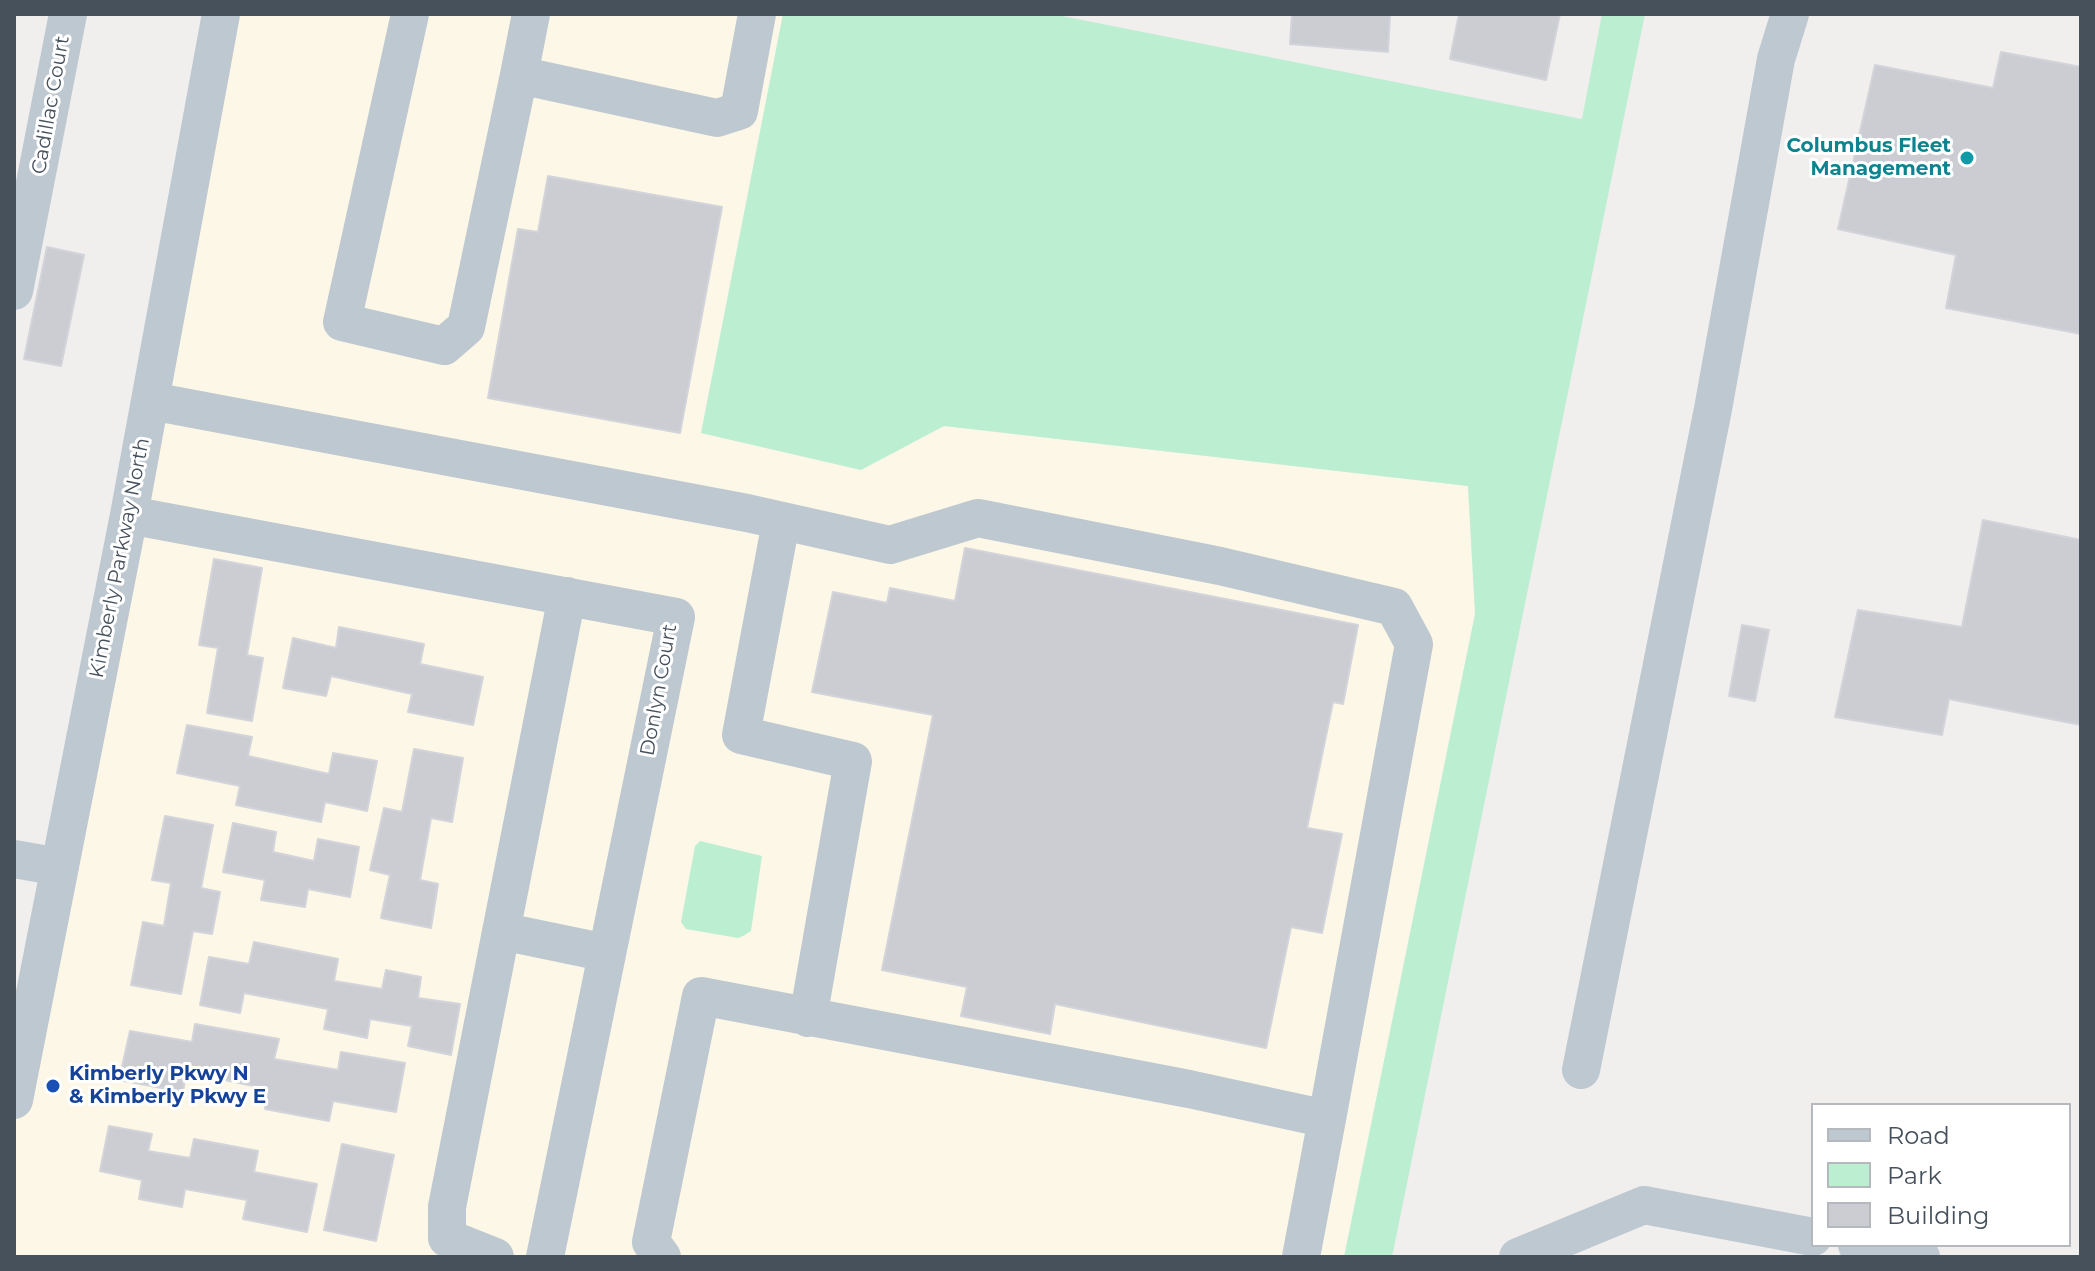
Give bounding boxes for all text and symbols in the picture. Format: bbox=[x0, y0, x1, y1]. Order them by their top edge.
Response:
street label: Cadillac Court bbox=[27, 34, 75, 176]
place label: Columbus Fleet Management bbox=[1786, 134, 1951, 181]
marker: Columbus Fleet Management bbox=[1958, 149, 1976, 167]
street label: Kimberly Parkway North bbox=[85, 436, 155, 680]
street label: Donlyn Court bbox=[636, 622, 682, 758]
place label: Kimberly Pkwy N & Kimberly Pkwy E bbox=[69, 1062, 266, 1109]
marker: Kimberly Pkwy N & Kimberly Pkwy E bbox=[44, 1077, 62, 1095]
legend bbox=[1811, 1103, 2071, 1247]
text: Road bbox=[1887, 1121, 1950, 1150]
text: Park bbox=[1887, 1161, 1942, 1190]
text: Building bbox=[1887, 1201, 1990, 1230]

